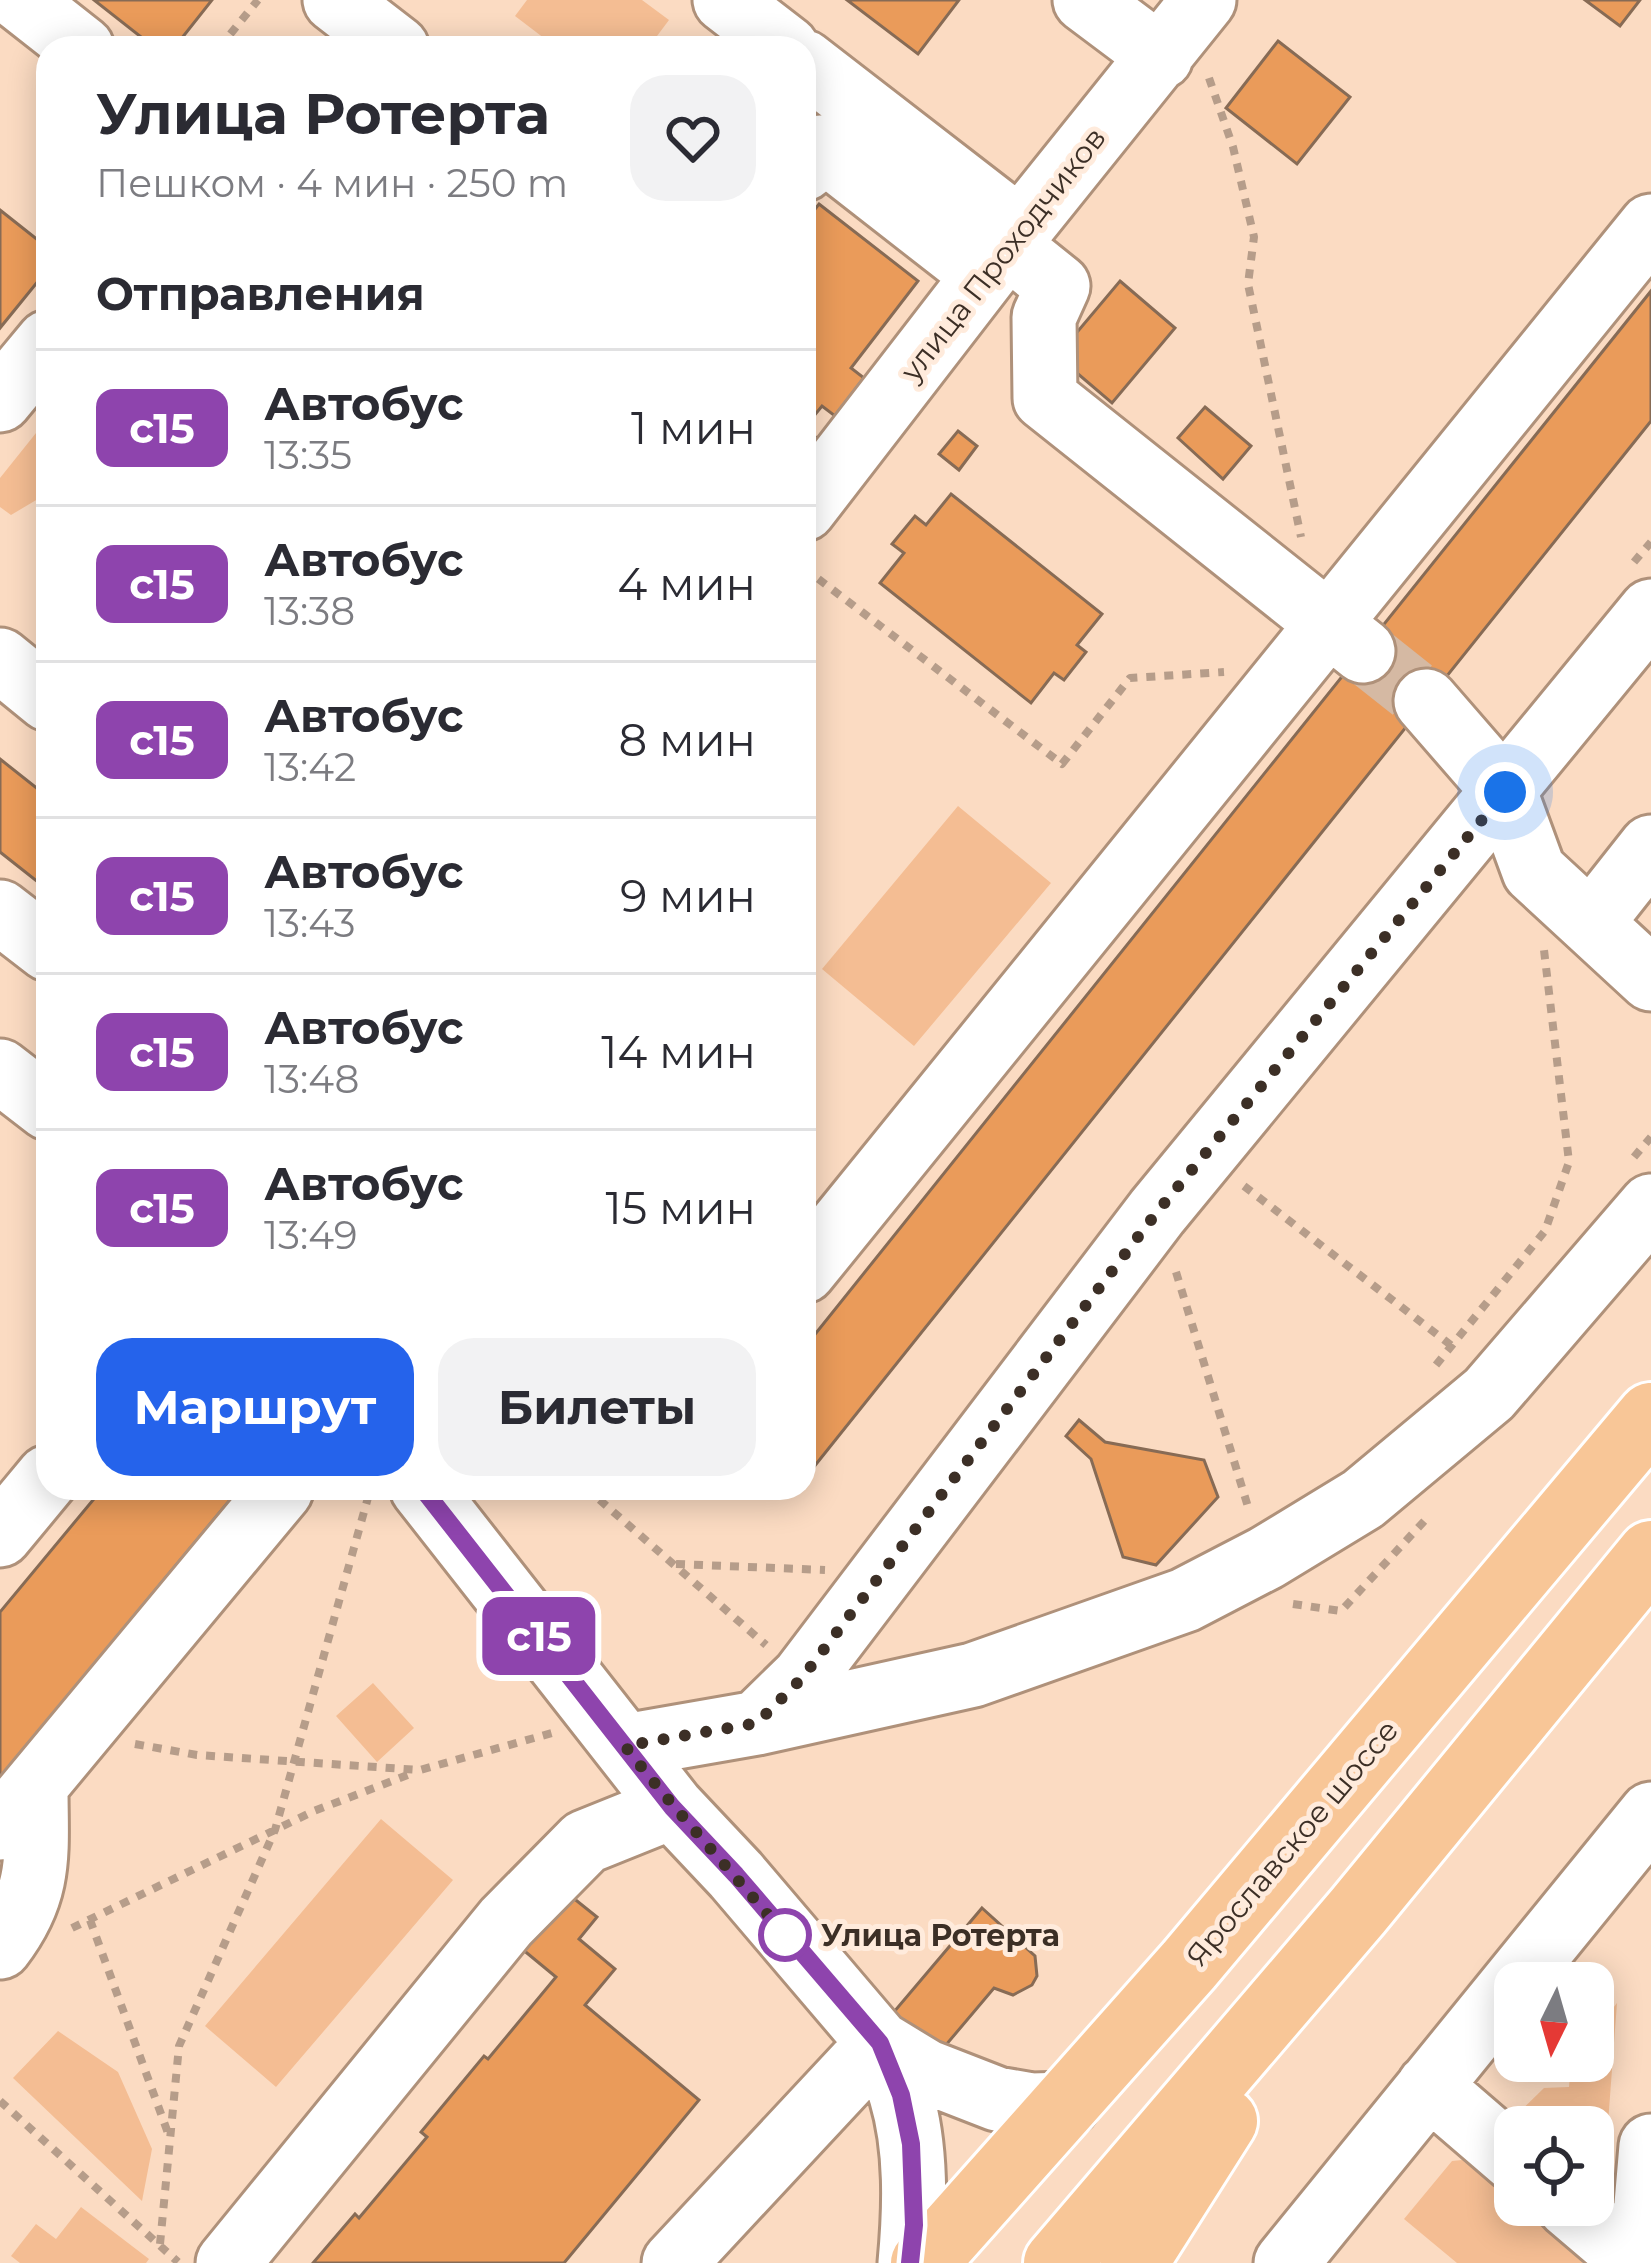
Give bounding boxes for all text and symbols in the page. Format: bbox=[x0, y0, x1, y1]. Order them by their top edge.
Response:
button: heart bbox=[630, 75, 756, 201]
text: Улица Ротерта bbox=[96, 79, 550, 148]
street label: улица Проходчиков bbox=[892, 120, 1114, 389]
text: Пешком · 4 мин · 250 m bbox=[96, 159, 568, 207]
text: Отправления bbox=[96, 266, 425, 321]
text: Автобус bbox=[264, 376, 464, 431]
text: 1 мин bbox=[631, 400, 756, 455]
text: с15 bbox=[129, 402, 195, 454]
text: 13:35 bbox=[264, 431, 352, 479]
text: Автобус bbox=[264, 532, 464, 587]
text: 4 мин bbox=[618, 556, 756, 611]
text: с15 bbox=[129, 558, 195, 610]
text: 13:38 bbox=[264, 587, 355, 635]
text: Автобус bbox=[264, 688, 464, 743]
text: 8 мин bbox=[619, 712, 756, 767]
text: с15 bbox=[129, 714, 195, 766]
text: 13:42 bbox=[264, 743, 356, 791]
your location bbox=[1475, 762, 1535, 822]
text: Автобус bbox=[264, 844, 464, 899]
text: 9 мин bbox=[620, 868, 756, 923]
text: с15 bbox=[129, 870, 195, 922]
text: 13:43 bbox=[264, 899, 356, 947]
text: Автобус bbox=[264, 1000, 464, 1055]
text: 14 мин bbox=[601, 1024, 756, 1079]
text: с15 bbox=[129, 1026, 195, 1078]
text: 13:48 bbox=[264, 1055, 359, 1103]
text: Автобус bbox=[264, 1156, 464, 1211]
text: 15 мин bbox=[606, 1180, 756, 1235]
text: с15 bbox=[129, 1182, 195, 1234]
text: 13:49 bbox=[264, 1211, 358, 1259]
button: Маршрут bbox=[96, 1338, 414, 1476]
button: Билеты bbox=[438, 1338, 756, 1476]
line badge: с15 bbox=[470, 1597, 608, 1675]
text: с15 bbox=[506, 1610, 572, 1662]
street label: Ярославское шоссе bbox=[1178, 1712, 1406, 1974]
marker: Улица Ротерта bbox=[760, 1910, 810, 1960]
place label: Улица Ротерта bbox=[821, 1917, 1060, 1954]
north arrow bbox=[1494, 1962, 1614, 2082]
map controls bbox=[1494, 1962, 1614, 2226]
button: locate bbox=[1494, 2106, 1614, 2226]

